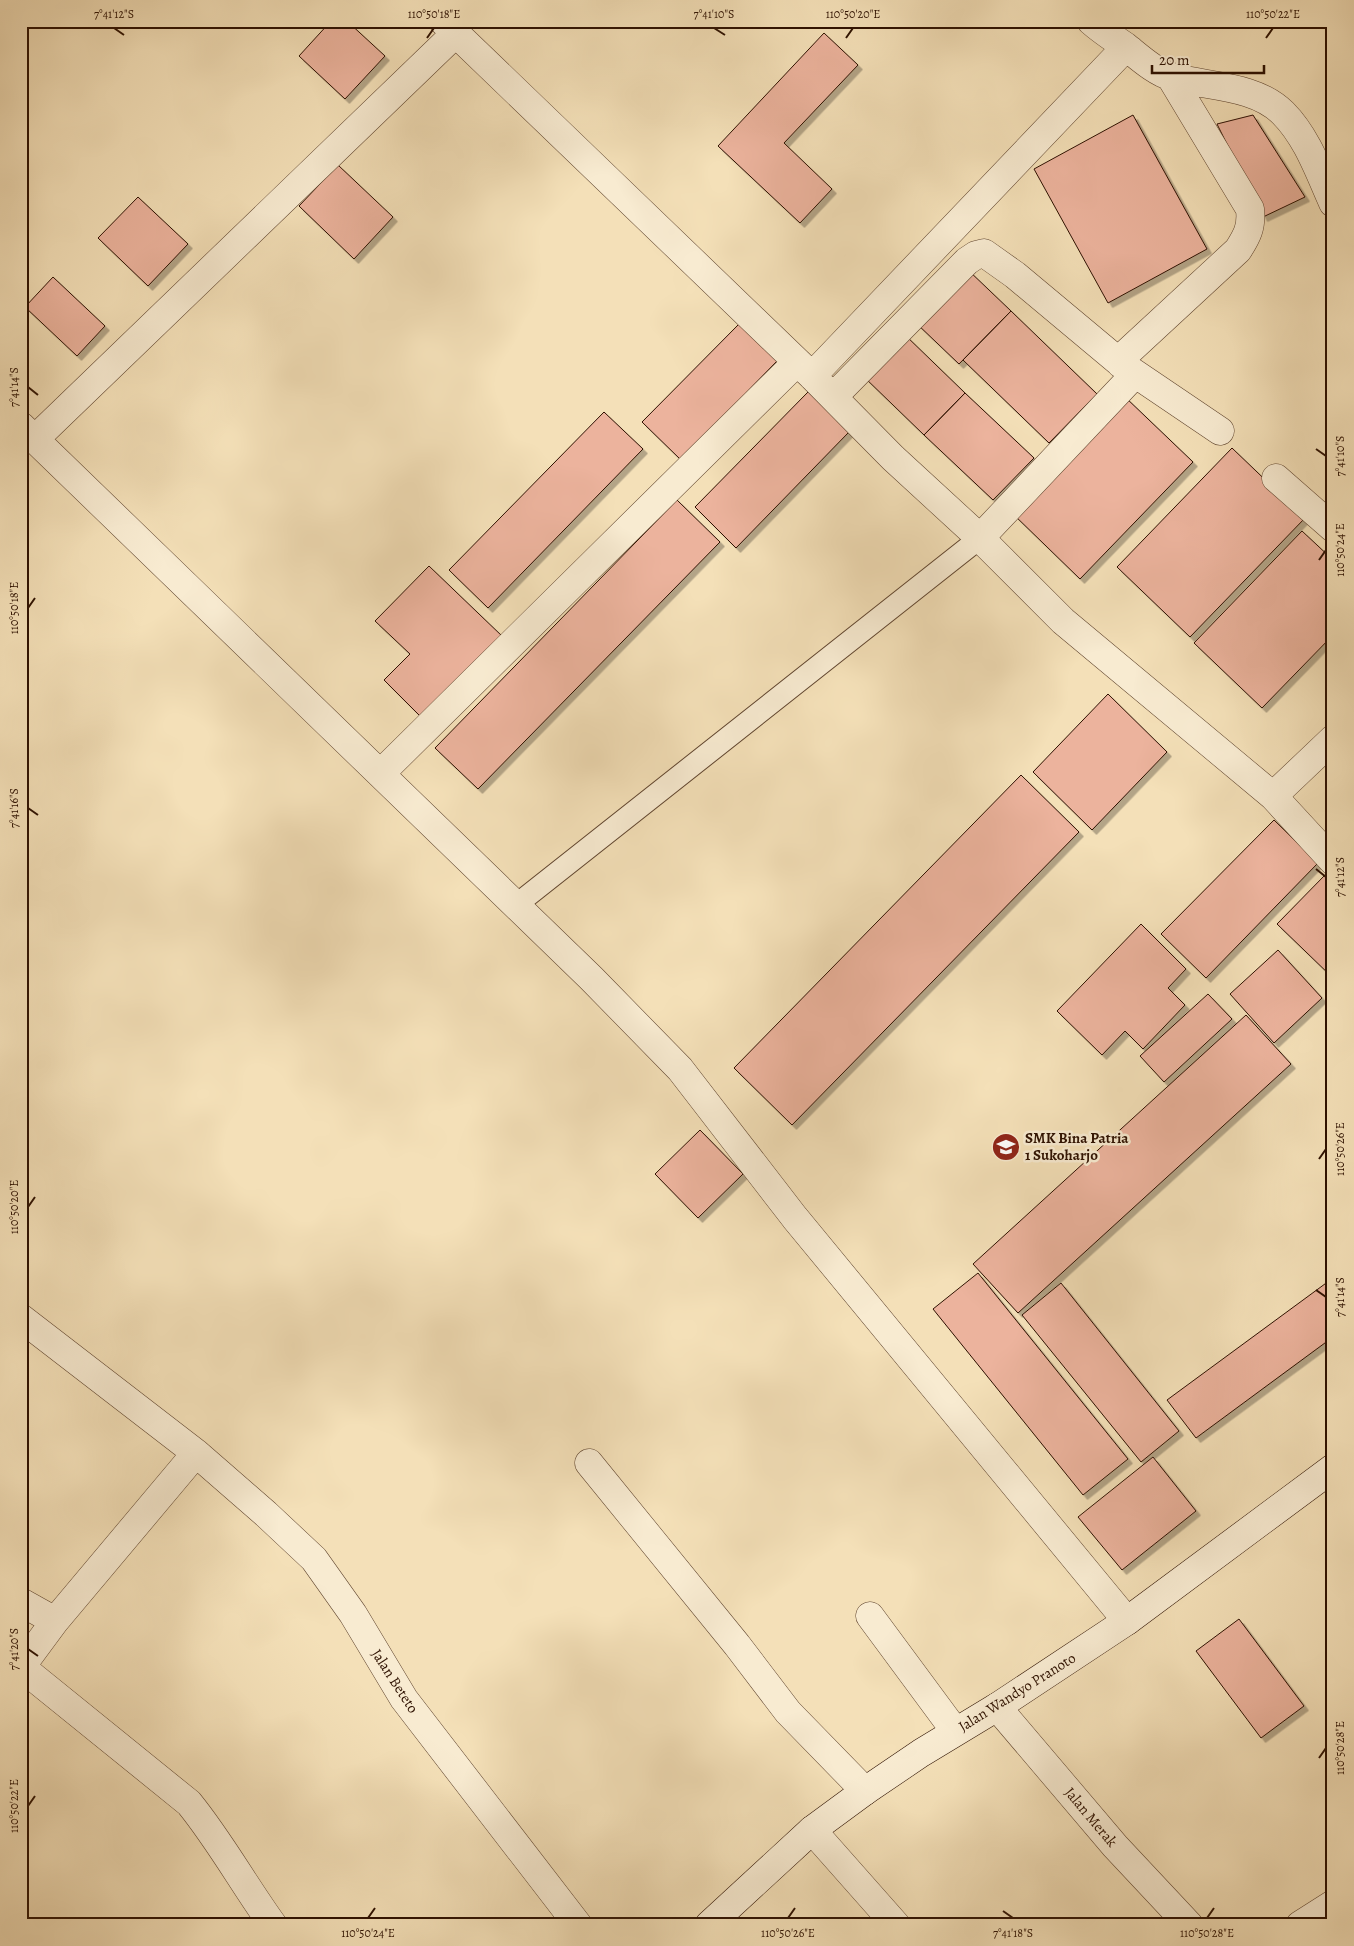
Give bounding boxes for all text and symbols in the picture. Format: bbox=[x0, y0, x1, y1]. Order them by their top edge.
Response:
text: 7°41'12"S bbox=[94, 6, 134, 22]
text: 110°50'18"E bbox=[408, 6, 460, 22]
text: 7°41'10"S bbox=[694, 6, 734, 22]
text: 110°50'20"E bbox=[826, 6, 880, 22]
text: 110°50'22"E bbox=[1246, 6, 1300, 22]
scale bar bbox=[1152, 42, 1264, 74]
text: 20 m bbox=[1159, 50, 1190, 70]
text: 7°41'14"S bbox=[6, 367, 22, 407]
text: 7°41'10"S bbox=[1332, 436, 1348, 476]
text: 110°50'24"E bbox=[1332, 523, 1348, 577]
text: 110°50'18"E bbox=[6, 582, 22, 634]
text: 7°41'16"S bbox=[6, 788, 22, 828]
text: 7°41'12"S bbox=[1332, 857, 1348, 897]
text: 110°50'26"E bbox=[1332, 1122, 1348, 1176]
place label: SMK Bina Patria 1 Sukoharjo bbox=[1025, 1128, 1129, 1165]
school or university icon: SMK Bina Patria 1 Sukoharjo bbox=[991, 1132, 1021, 1162]
text: 110°50'20"E bbox=[6, 1180, 22, 1234]
text: 7°41'14"S bbox=[1332, 1277, 1348, 1317]
text: 7°41'20"S bbox=[6, 1628, 22, 1670]
street label: Jalan Beteto bbox=[367, 1645, 423, 1717]
street label: Jalan Wandyo Pranoto bbox=[954, 1648, 1080, 1736]
text: 110°50'28"E bbox=[1332, 1721, 1348, 1775]
text: 110°50'22"E bbox=[6, 1779, 22, 1833]
street label: Jalan Merak bbox=[1060, 1783, 1122, 1852]
text: 110°50'24"E bbox=[341, 1925, 395, 1941]
text: 110°50'26"E bbox=[761, 1925, 815, 1941]
text: 7°41'18"S bbox=[993, 1925, 1033, 1941]
text: 110°50'28"E bbox=[1180, 1925, 1234, 1941]

